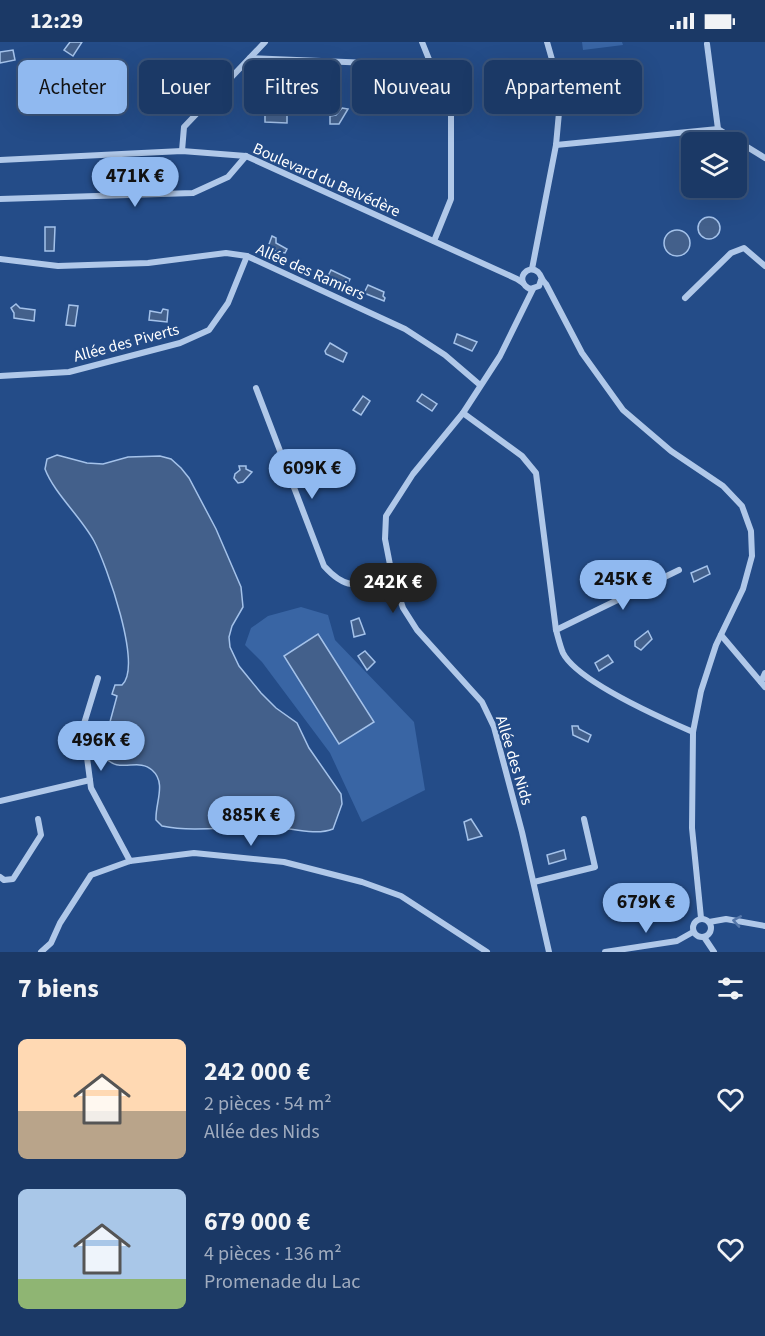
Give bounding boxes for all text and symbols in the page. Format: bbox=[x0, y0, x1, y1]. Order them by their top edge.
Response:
text: 12:29 bbox=[30, 5, 83, 37]
chip: Acheter bbox=[18, 60, 127, 114]
chip: Louer bbox=[139, 60, 232, 114]
chip: Filtres bbox=[244, 60, 340, 114]
chip: Nouveau bbox=[352, 60, 472, 114]
chip: Appartement bbox=[484, 60, 642, 114]
map controls bbox=[681, 132, 747, 198]
button: layers bbox=[681, 132, 747, 198]
street label: Boulevard du Belvédère bbox=[249, 137, 404, 222]
pin: 471K € bbox=[86, 157, 184, 208]
text: 471K € bbox=[106, 162, 164, 190]
street label: Allée des Ramiers bbox=[253, 238, 369, 306]
street label: Allée des Piverts bbox=[71, 318, 182, 368]
pin: 609K € bbox=[263, 449, 361, 500]
text: 609K € bbox=[283, 454, 341, 482]
pin: 245K € bbox=[574, 560, 672, 611]
pin: 242K € bbox=[344, 563, 442, 614]
text: 245K € bbox=[594, 565, 652, 593]
text: 242K € bbox=[364, 568, 422, 596]
street label: Allée des Nids bbox=[490, 713, 538, 808]
pin: 496K € bbox=[52, 721, 150, 772]
text: 496K € bbox=[72, 726, 130, 754]
pin: 885K € bbox=[202, 796, 300, 847]
text: 885K € bbox=[222, 801, 280, 829]
pin: 679K € bbox=[597, 883, 695, 934]
text: 679K € bbox=[617, 888, 675, 916]
one-way arrow bbox=[733, 915, 743, 928]
text: 7 biens bbox=[18, 970, 99, 1007]
icon: filters bbox=[714, 972, 747, 1005]
text: 242 000 € bbox=[204, 1053, 311, 1090]
icon: home bbox=[66, 1063, 138, 1135]
icon: heart bbox=[714, 1083, 747, 1116]
text: 2 pièces · 54 m² bbox=[204, 1090, 332, 1118]
text: Allée des Nids bbox=[204, 1118, 320, 1146]
text: 679 000 € bbox=[204, 1203, 311, 1240]
icon: home bbox=[66, 1213, 138, 1285]
icon: heart bbox=[714, 1233, 747, 1266]
text: 4 pièces · 136 m² bbox=[204, 1240, 342, 1268]
text: Promenade du Lac bbox=[204, 1268, 360, 1296]

